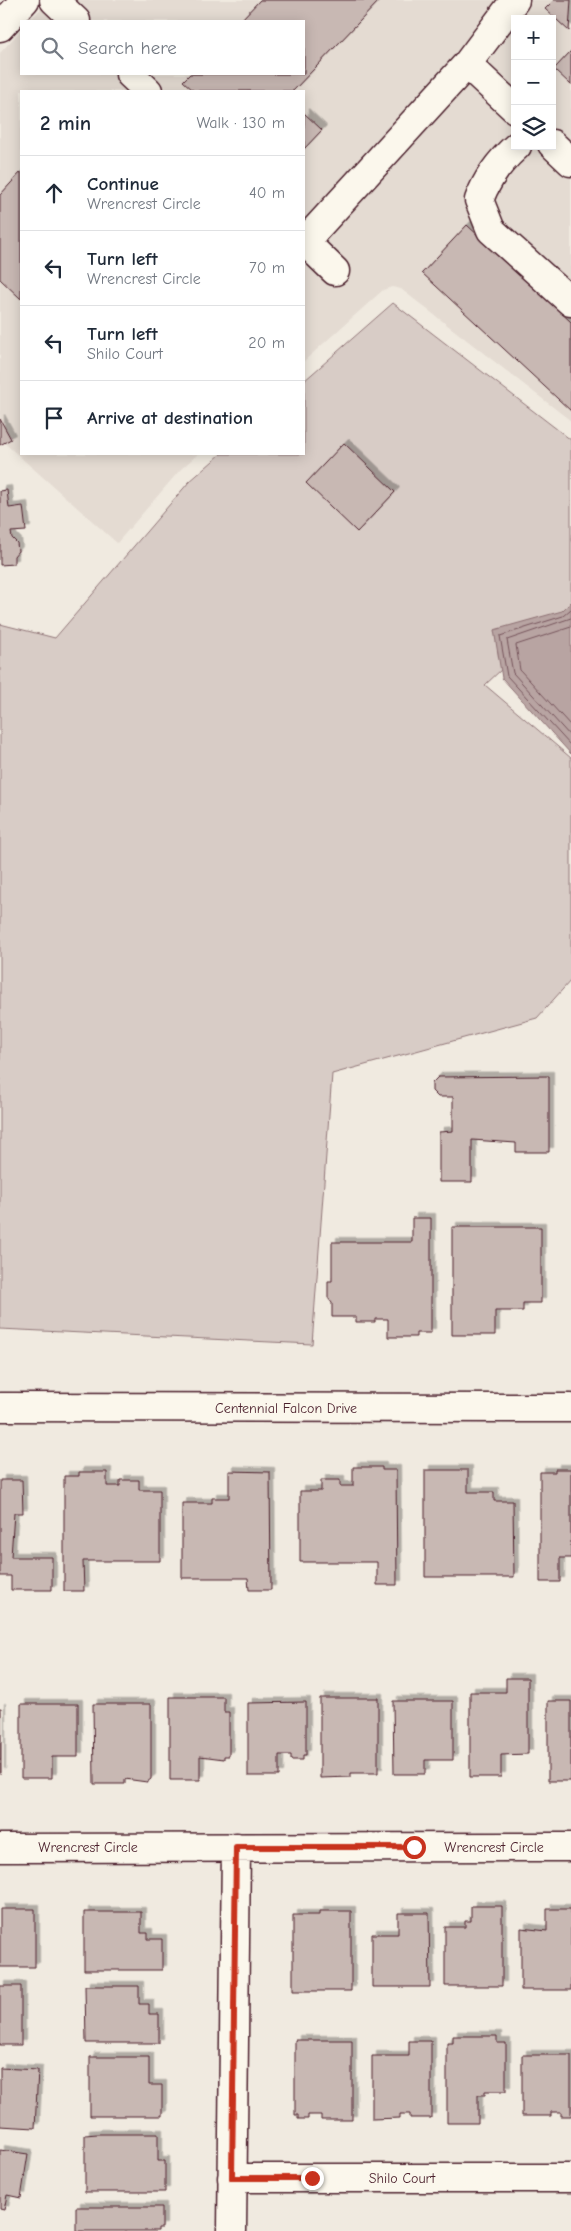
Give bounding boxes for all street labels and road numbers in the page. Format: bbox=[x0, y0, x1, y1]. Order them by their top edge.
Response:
street label: Centennial Falcon Drive bbox=[215, 1400, 357, 1417]
street label: Wrencrest Circle bbox=[38, 1839, 138, 1856]
street label: Wrencrest Circle bbox=[444, 1839, 544, 1856]
street label: Shilo Court bbox=[369, 2170, 436, 2187]

